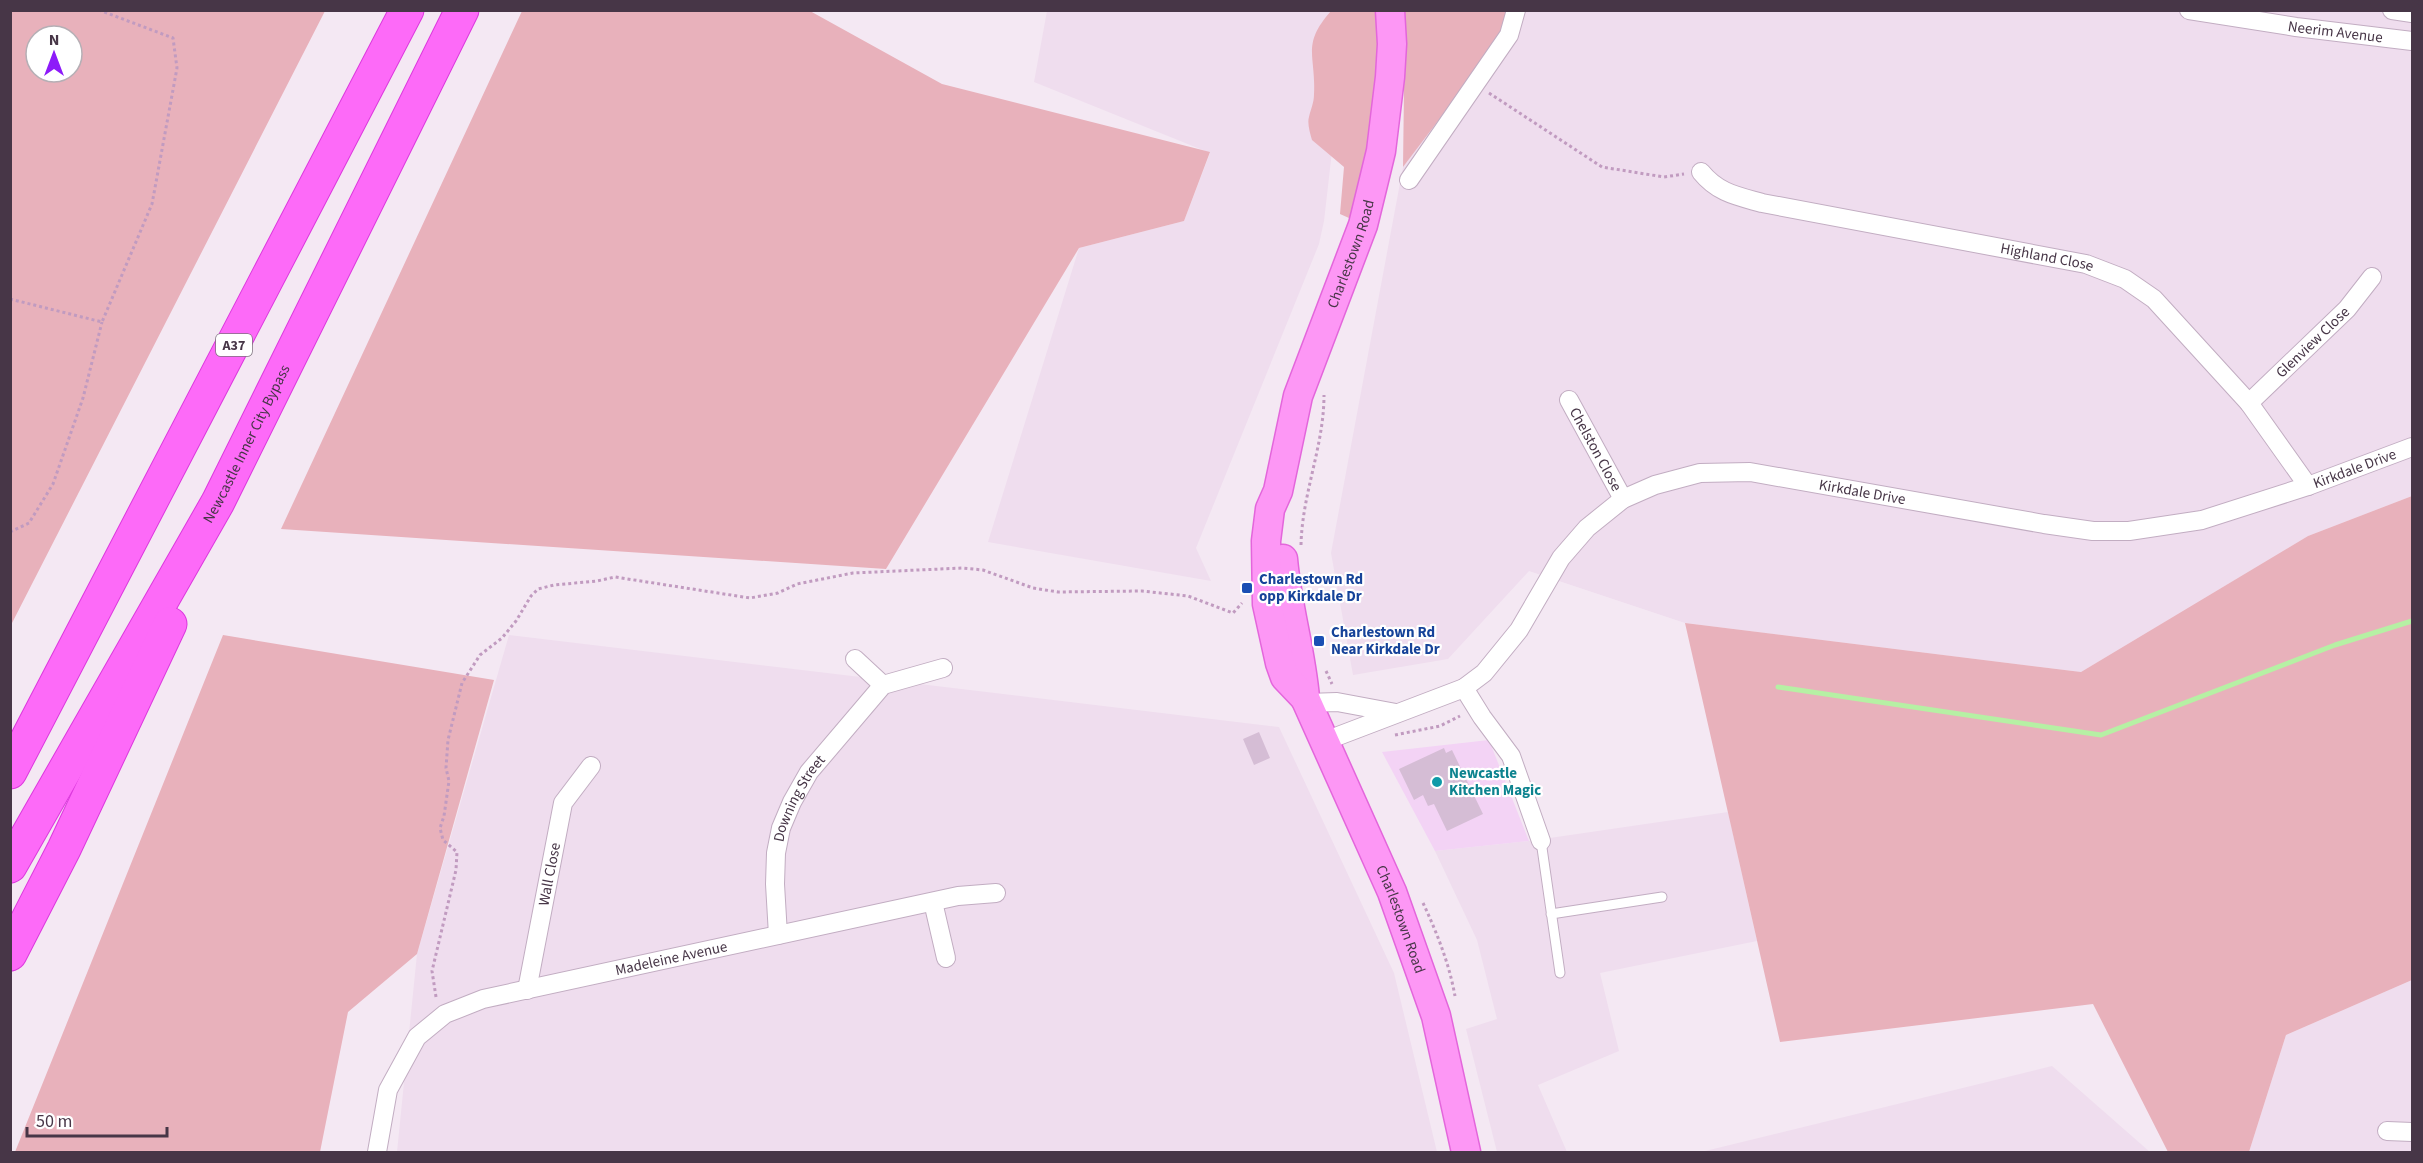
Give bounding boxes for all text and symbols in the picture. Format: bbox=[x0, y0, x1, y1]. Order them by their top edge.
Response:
street label: Neerim Avenue bbox=[2286, 16, 2384, 48]
north arrow bbox=[24, 24, 84, 84]
text: N bbox=[49, 29, 59, 51]
street label: Charlestown Road bbox=[1322, 198, 1380, 311]
street label: Highland Close bbox=[1999, 238, 2097, 277]
street label: Glenview Close bbox=[2271, 302, 2354, 383]
road number: A37 bbox=[216, 334, 252, 356]
street label: Newcastle Inner City Bypass bbox=[198, 361, 296, 527]
street label: Chelston Close bbox=[1564, 404, 1627, 495]
street label: Kirkdale Drive bbox=[2310, 444, 2399, 494]
street label: Kirkdale Drive bbox=[1817, 474, 1907, 510]
place label: Charlestown Rd opp Kirkdale Dr bbox=[1259, 569, 1363, 607]
marker: Charlestown Rd opp Kirkdale Dr bbox=[1240, 581, 1254, 595]
place label: Charlestown Rd Near Kirkdale Dr bbox=[1331, 622, 1440, 660]
marker: Charlestown Rd Near Kirkdale Dr bbox=[1312, 634, 1326, 648]
street label: Downing Street bbox=[768, 750, 830, 844]
place label: Newcastle Kitchen Magic bbox=[1449, 763, 1541, 801]
marker: Newcastle Kitchen Magic bbox=[1430, 775, 1444, 789]
street label: Wall Close bbox=[533, 841, 566, 908]
street label: Charlestown Road bbox=[1370, 862, 1430, 976]
street label: Madeleine Avenue bbox=[613, 936, 729, 981]
scale bar bbox=[27, 1100, 166, 1138]
text: 50 m bbox=[36, 1109, 72, 1134]

